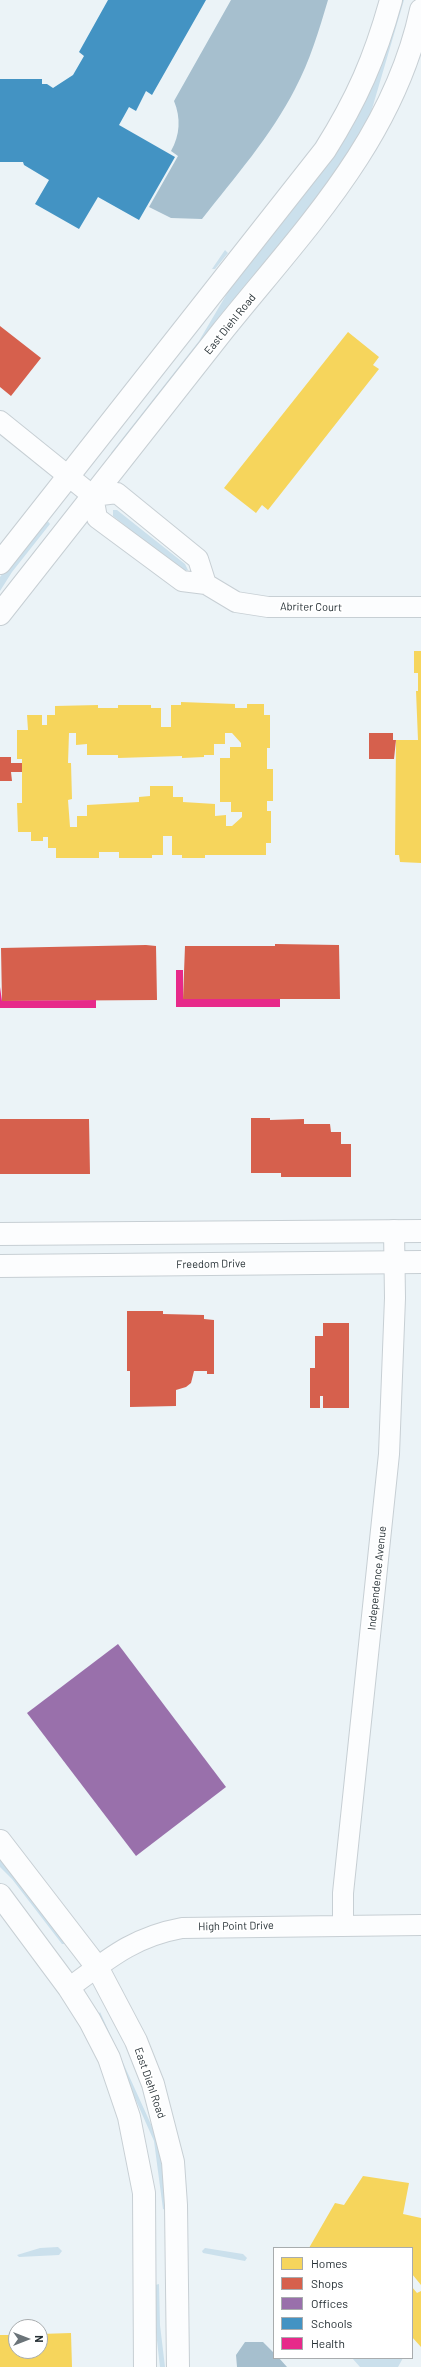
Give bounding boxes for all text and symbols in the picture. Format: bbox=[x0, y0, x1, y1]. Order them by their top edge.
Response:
street label: East Diehl Road bbox=[202, 291, 258, 357]
street label: Abriter Court bbox=[280, 600, 342, 614]
street label: Freedom Drive bbox=[176, 1257, 246, 1271]
street label: Independence Avenue bbox=[365, 1525, 389, 1631]
street label: High Point Drive bbox=[198, 1919, 274, 1933]
street label: East Diehl Road bbox=[132, 2046, 168, 2120]
legend bbox=[273, 2247, 413, 2359]
text: Homes bbox=[311, 2256, 347, 2270]
text: Shops bbox=[311, 2276, 343, 2290]
text: Offices bbox=[311, 2296, 348, 2310]
text: Schools bbox=[311, 2316, 352, 2330]
north arrow bbox=[8, 2319, 48, 2359]
text: N bbox=[33, 2335, 46, 2343]
text: Health bbox=[311, 2336, 345, 2350]

